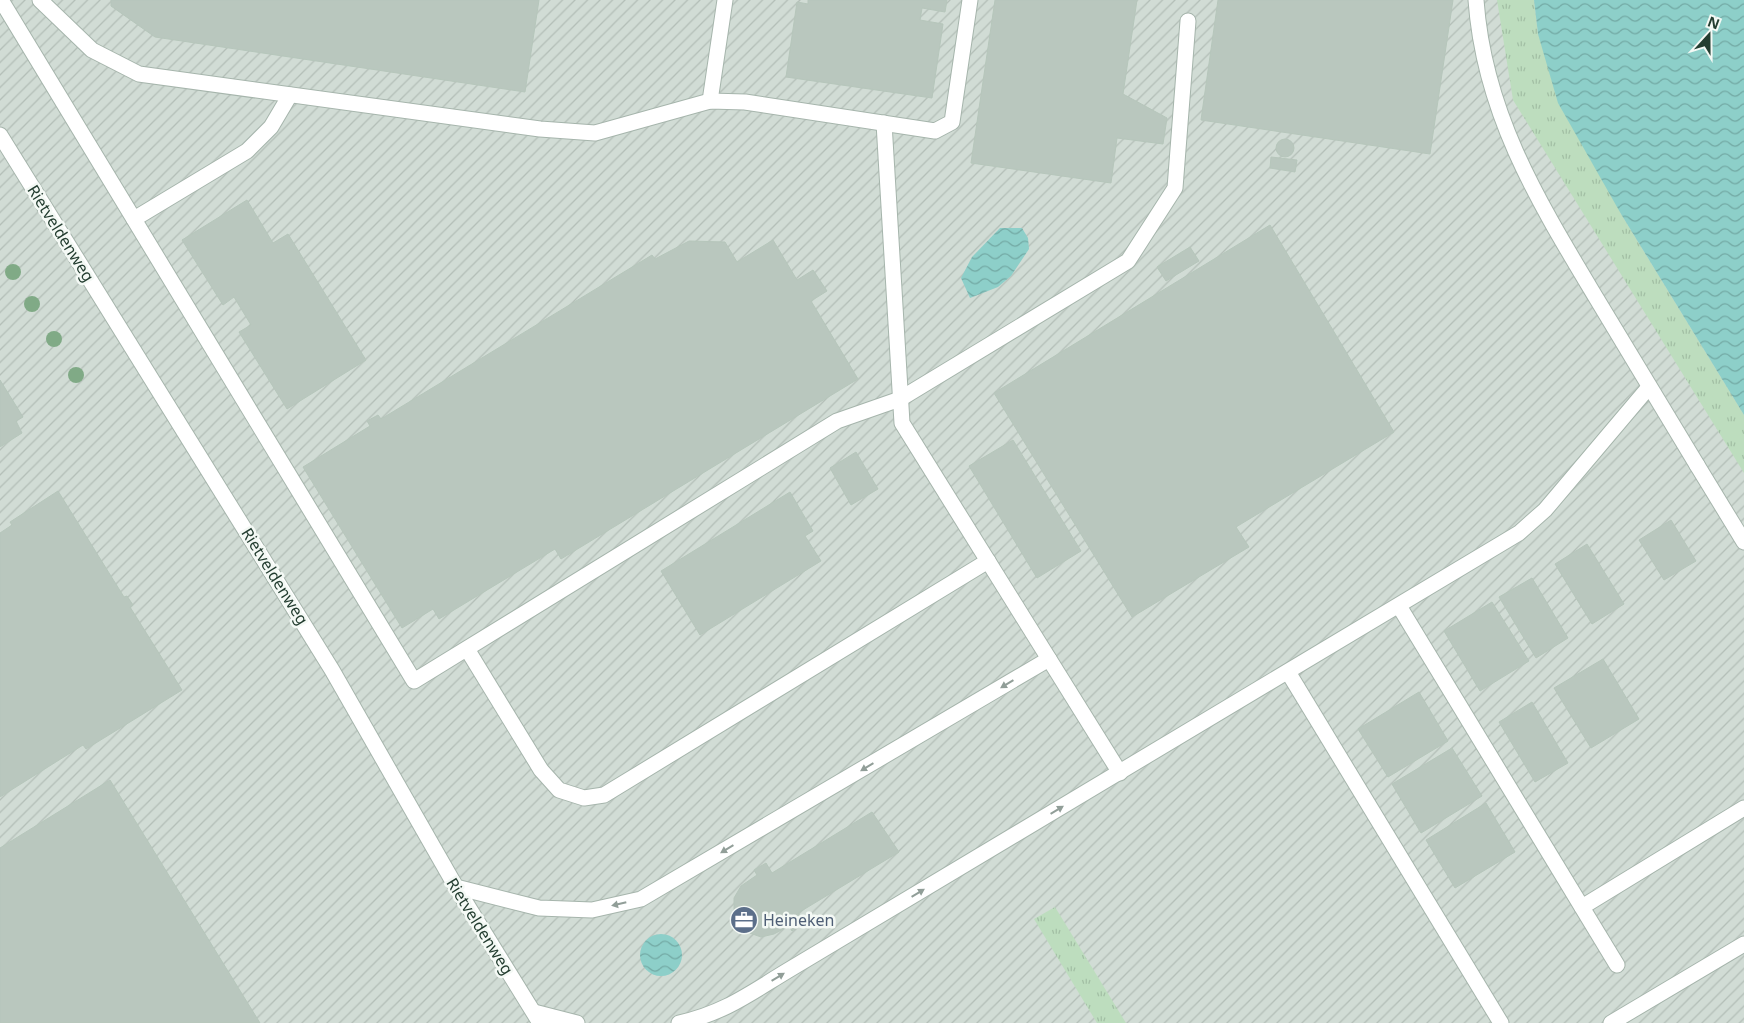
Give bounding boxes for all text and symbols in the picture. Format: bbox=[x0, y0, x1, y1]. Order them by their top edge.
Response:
north arrow bbox=[1684, 10, 1734, 60]
text: N bbox=[1705, 11, 1723, 33]
street label: Rietveldenweg bbox=[22, 180, 100, 286]
street label: Rietveldenweg bbox=[236, 523, 314, 629]
one-way arrow bbox=[1001, 680, 1014, 689]
one-way arrow bbox=[861, 762, 874, 771]
one-way arrow bbox=[1051, 805, 1064, 814]
one-way arrow bbox=[721, 845, 734, 854]
street label: Rietveldenweg bbox=[441, 873, 519, 979]
one-way arrow bbox=[911, 889, 924, 898]
one-way arrow bbox=[611, 900, 626, 908]
office icon: Heineken bbox=[729, 905, 759, 935]
place label: Heineken bbox=[763, 909, 834, 931]
one-way arrow bbox=[772, 972, 785, 981]

